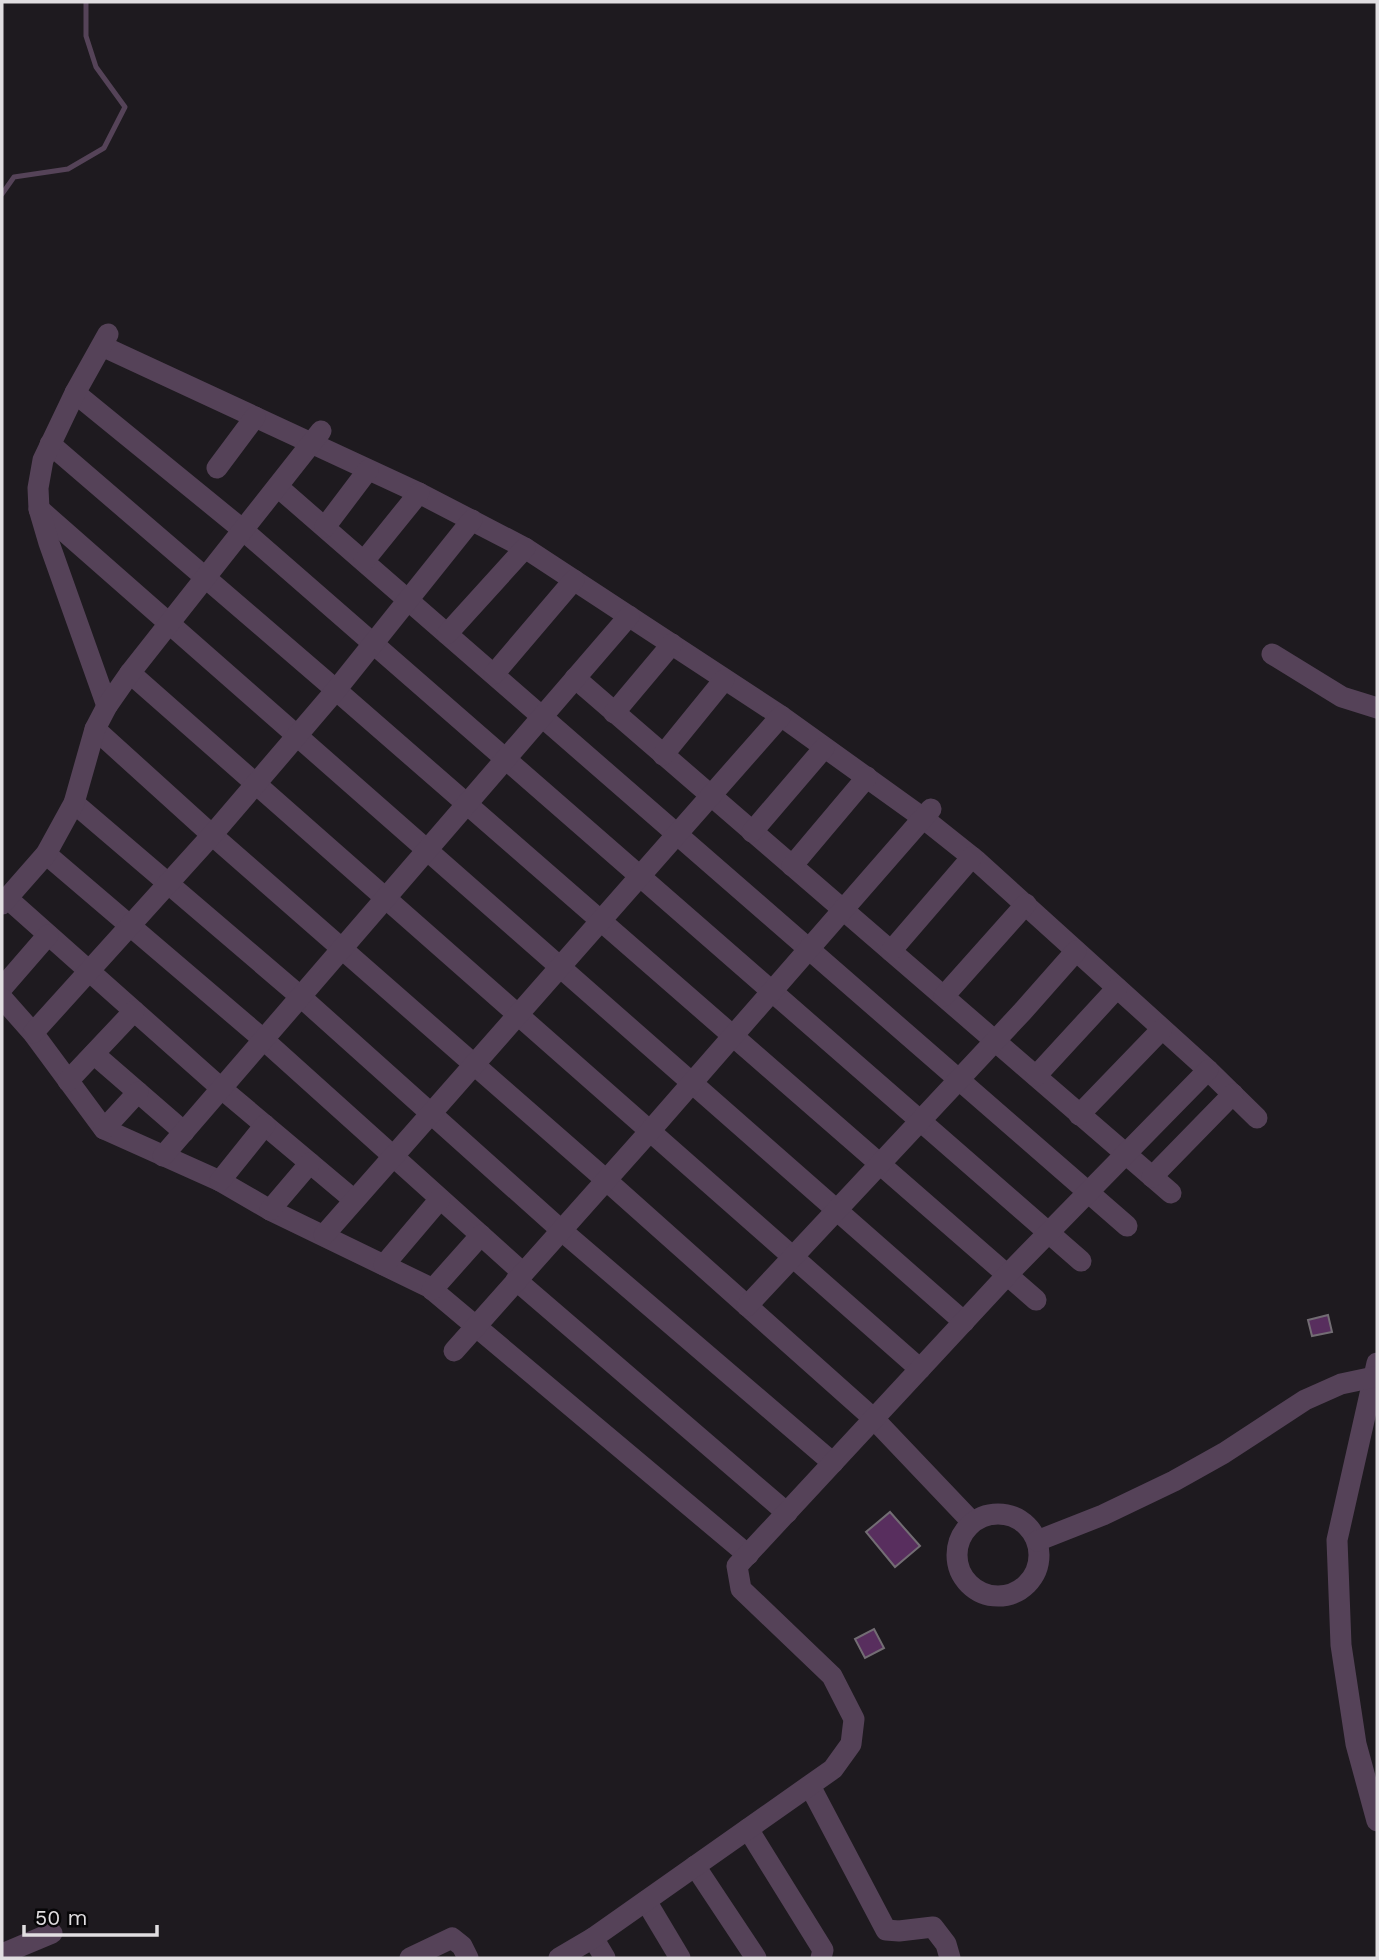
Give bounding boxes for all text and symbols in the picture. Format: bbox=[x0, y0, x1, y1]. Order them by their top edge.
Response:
scale bar bbox=[24, 1894, 158, 1938]
text: 50 m bbox=[35, 1905, 87, 1930]

